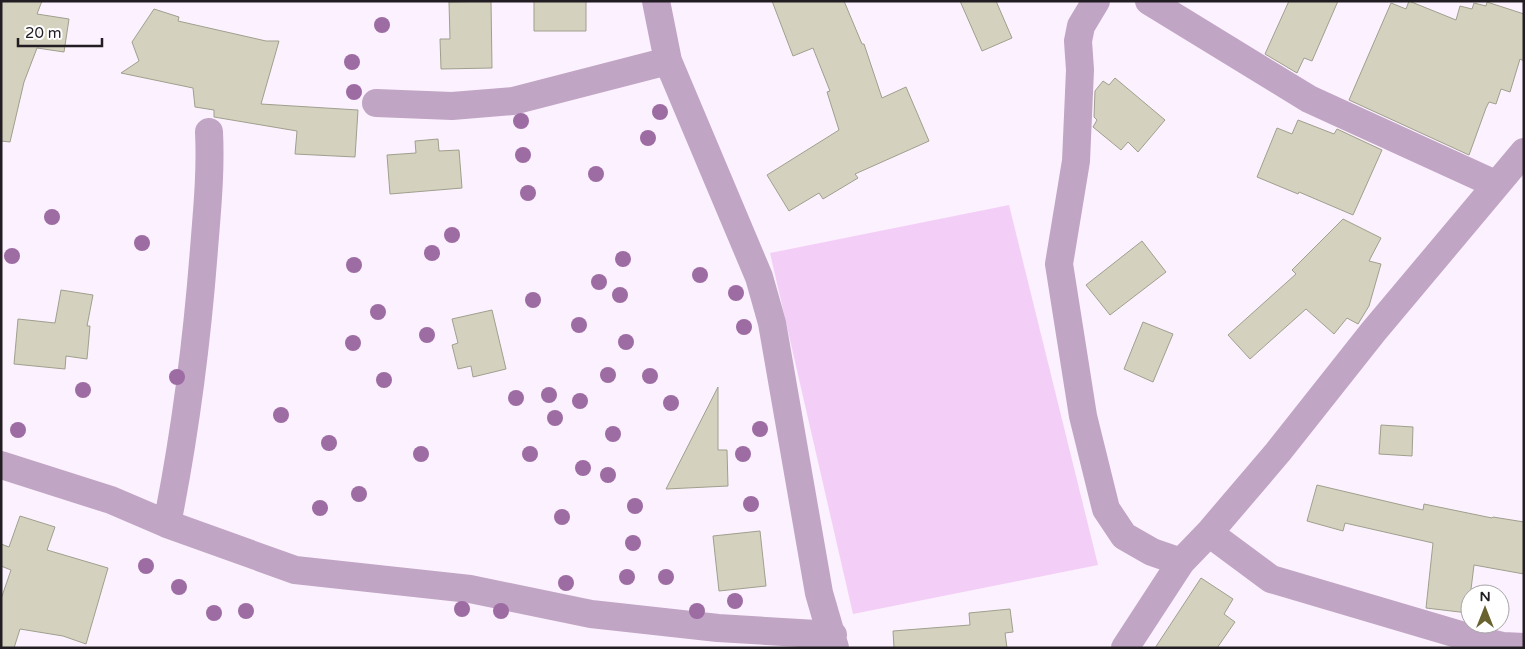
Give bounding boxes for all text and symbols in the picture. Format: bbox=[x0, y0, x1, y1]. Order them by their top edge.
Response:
scale bar bbox=[18, 15, 101, 47]
text: 20 m bbox=[25, 24, 62, 42]
north arrow bbox=[1460, 584, 1510, 634]
text: N bbox=[1479, 588, 1491, 605]

